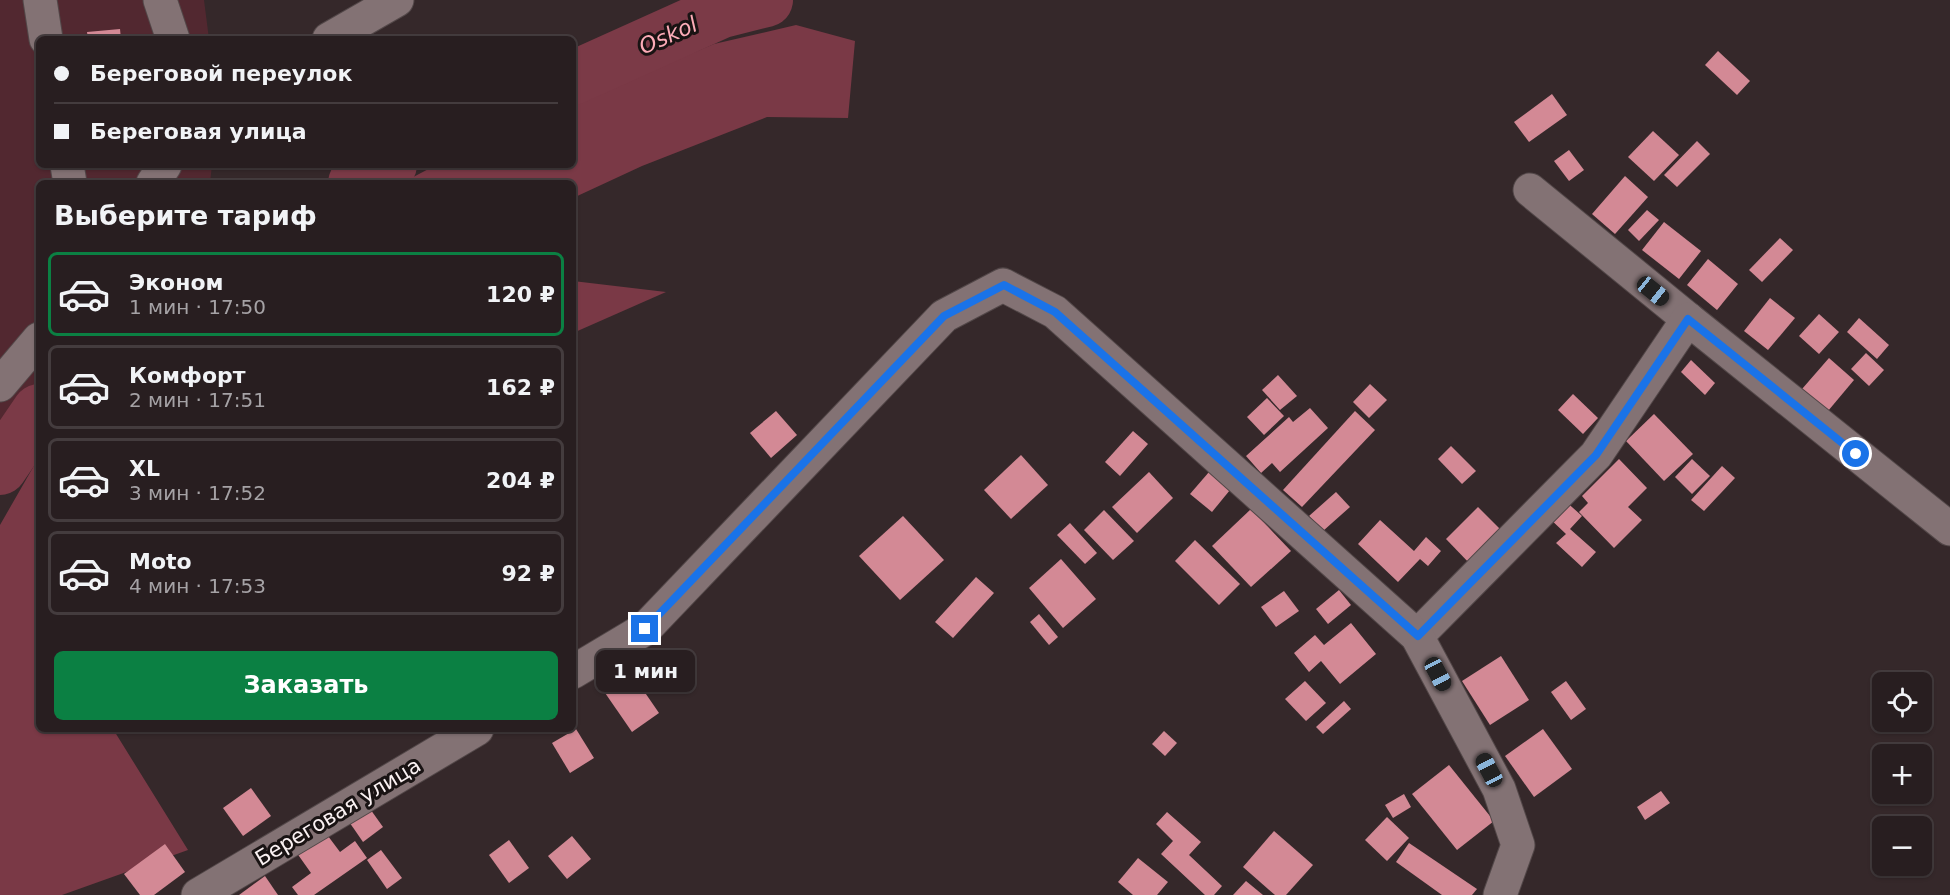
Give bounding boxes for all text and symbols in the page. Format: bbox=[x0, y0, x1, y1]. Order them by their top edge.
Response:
water label: Oskol bbox=[635, 12, 701, 59]
text: Береговой переулок bbox=[90, 61, 352, 86]
text: Береговая улица bbox=[90, 119, 307, 144]
text: Выберите тариф bbox=[54, 200, 317, 231]
icon: car bbox=[57, 267, 111, 321]
text: Эконом bbox=[129, 270, 224, 295]
car bbox=[1633, 273, 1673, 309]
text: 120 ₽ bbox=[486, 282, 555, 307]
text: 1 мин · 17:50 bbox=[129, 295, 266, 319]
icon: car bbox=[57, 360, 111, 414]
text: Комфорт bbox=[129, 363, 246, 388]
text: 162 ₽ bbox=[486, 375, 555, 400]
text: 2 мин · 17:51 bbox=[129, 388, 266, 412]
route start bbox=[1842, 440, 1869, 467]
icon: car bbox=[57, 453, 111, 507]
text: XL bbox=[129, 456, 160, 481]
text: 204 ₽ bbox=[486, 468, 555, 493]
text: 3 мин · 17:52 bbox=[129, 481, 266, 505]
icon: car bbox=[57, 546, 111, 600]
text: Moto bbox=[129, 549, 192, 574]
text: 92 ₽ bbox=[501, 561, 555, 586]
text: 4 мин · 17:53 bbox=[129, 574, 266, 598]
route end bbox=[631, 615, 658, 642]
callout: 1 мин bbox=[596, 650, 694, 692]
button: Заказать bbox=[54, 651, 558, 720]
car bbox=[1422, 654, 1454, 694]
text: 1 мин bbox=[613, 659, 678, 683]
map controls bbox=[1872, 672, 1932, 876]
button: locate bbox=[1872, 672, 1932, 732]
button: + bbox=[1872, 744, 1932, 804]
car bbox=[1473, 750, 1505, 790]
street label: Береговая улица bbox=[251, 753, 425, 871]
button: − bbox=[1872, 816, 1932, 876]

